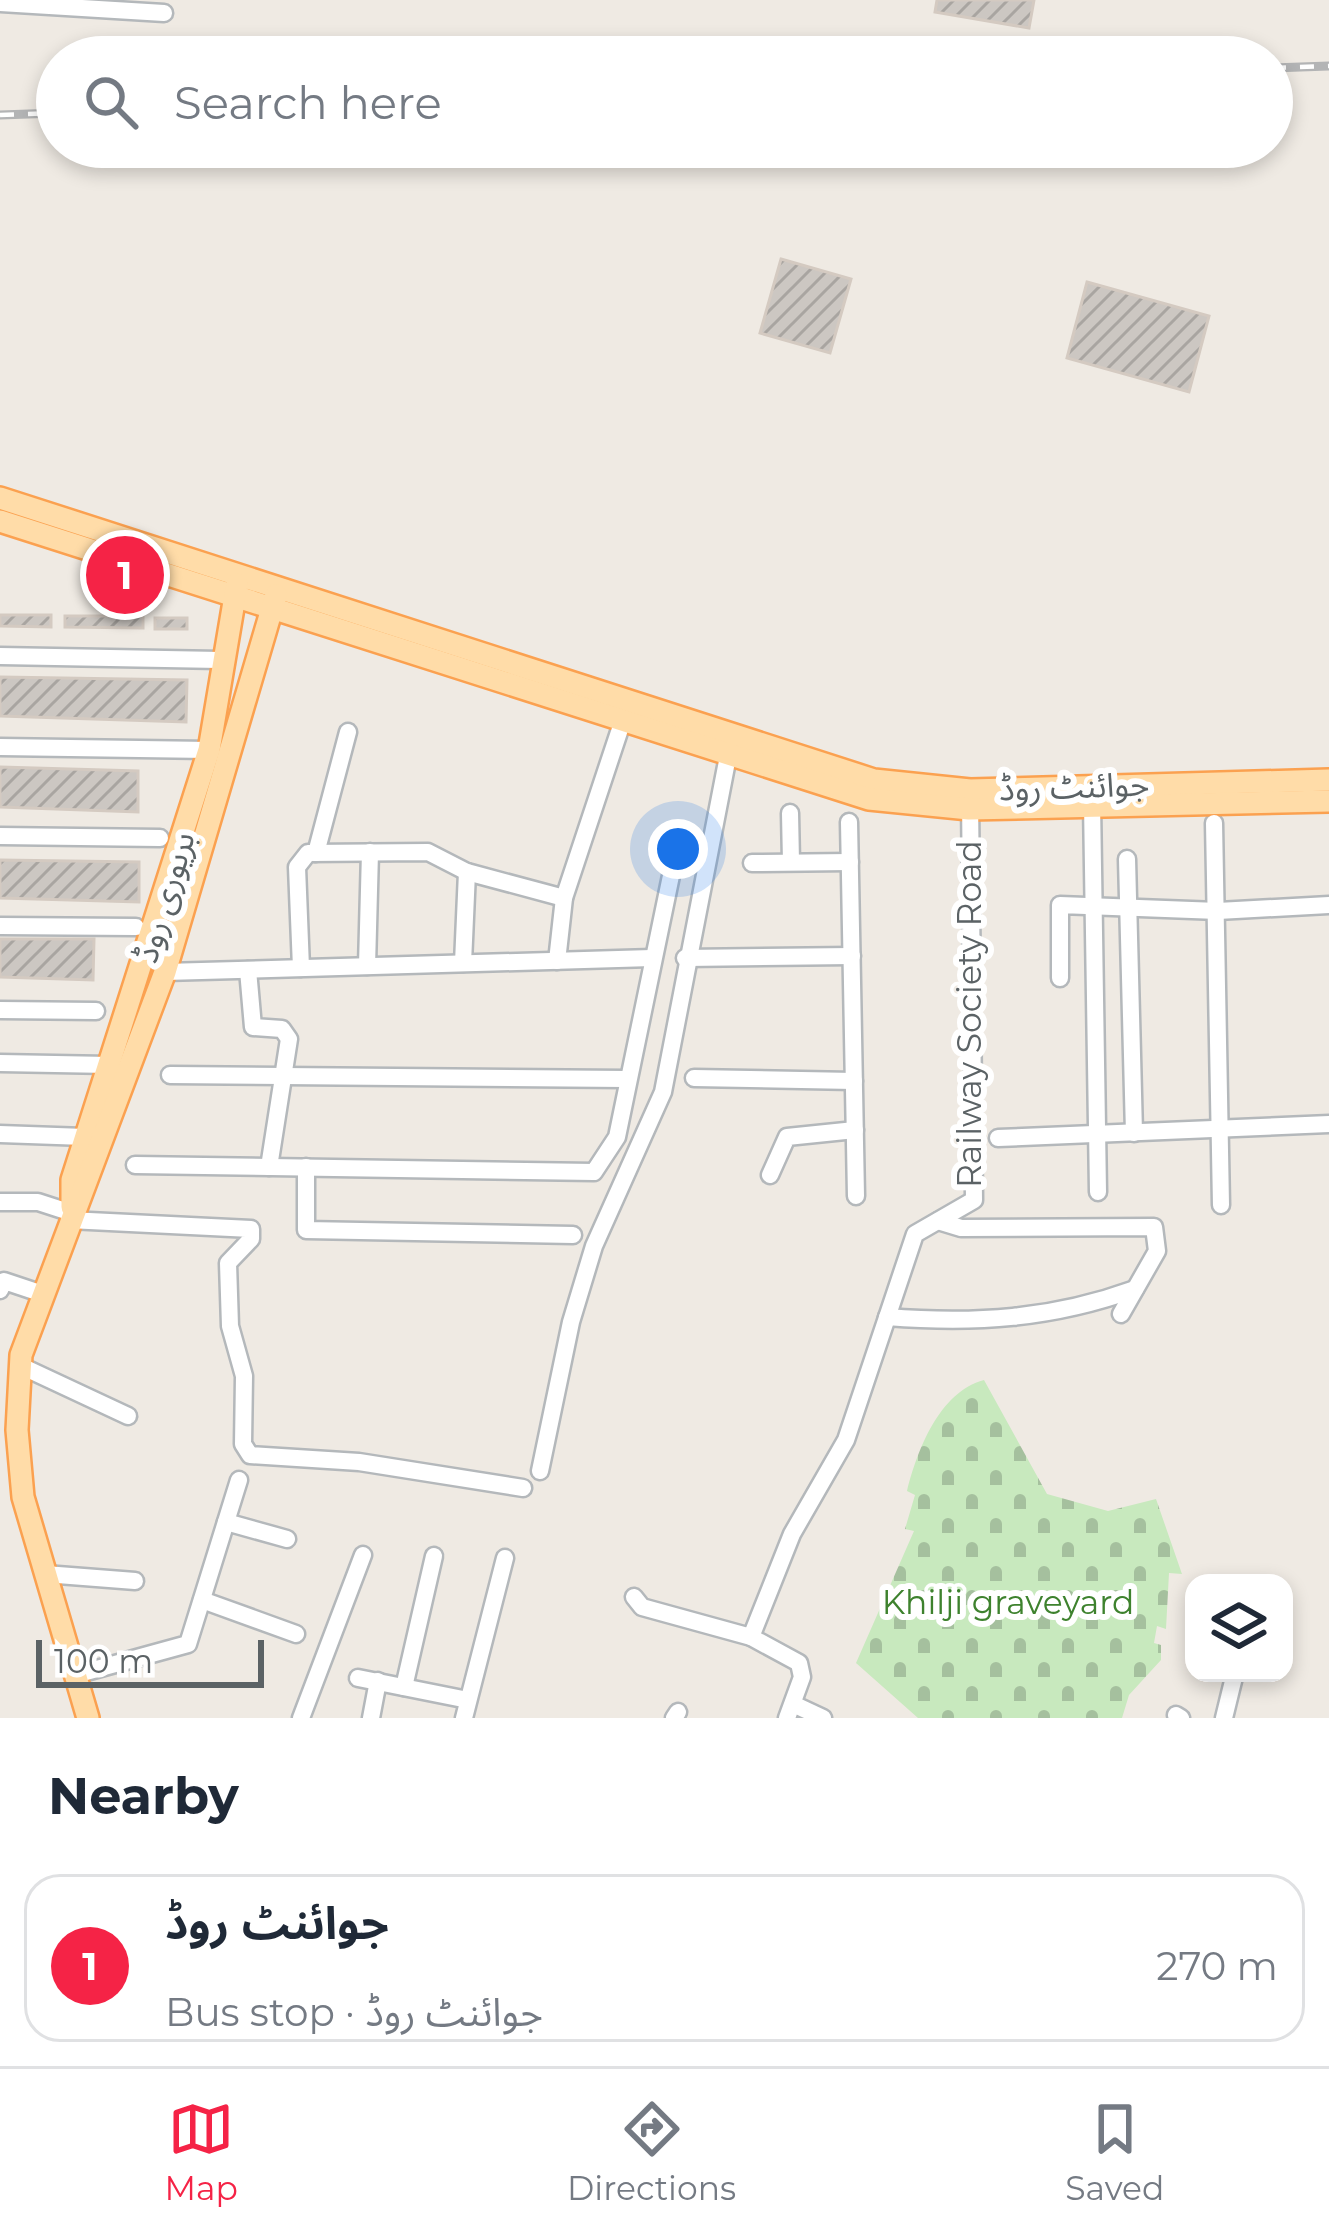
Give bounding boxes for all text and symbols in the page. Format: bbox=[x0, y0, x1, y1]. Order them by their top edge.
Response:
search box bbox=[36, 36, 1293, 168]
icon: search bbox=[78, 69, 144, 135]
text: Search here bbox=[174, 75, 442, 130]
pin: 1 bbox=[86, 530, 164, 620]
street label: جوائنٹ روڈ bbox=[998, 763, 1150, 809]
your location bbox=[648, 819, 708, 879]
street label: بریوری روڈ bbox=[125, 827, 203, 967]
street label: Railway Society Road bbox=[949, 840, 989, 1188]
map controls bbox=[1185, 1574, 1293, 1682]
button: layers bbox=[1185, 1574, 1293, 1682]
park label: Khilji graveyard bbox=[882, 1582, 1134, 1622]
scale bar bbox=[36, 1634, 264, 1687]
text: 100 m bbox=[54, 1641, 153, 1681]
text: Nearby bbox=[48, 1765, 239, 1827]
text: جوائنٹ روڈ bbox=[165, 1895, 389, 1950]
text: 1 bbox=[82, 1942, 98, 1990]
text: 270 m bbox=[1156, 1942, 1278, 1990]
text: Bus stop · جوائنٹ روڈ bbox=[165, 1988, 543, 2036]
tab: Map bbox=[165, 2096, 238, 2208]
tab: Directions bbox=[567, 2096, 736, 2208]
tab: Saved bbox=[1065, 2096, 1164, 2208]

